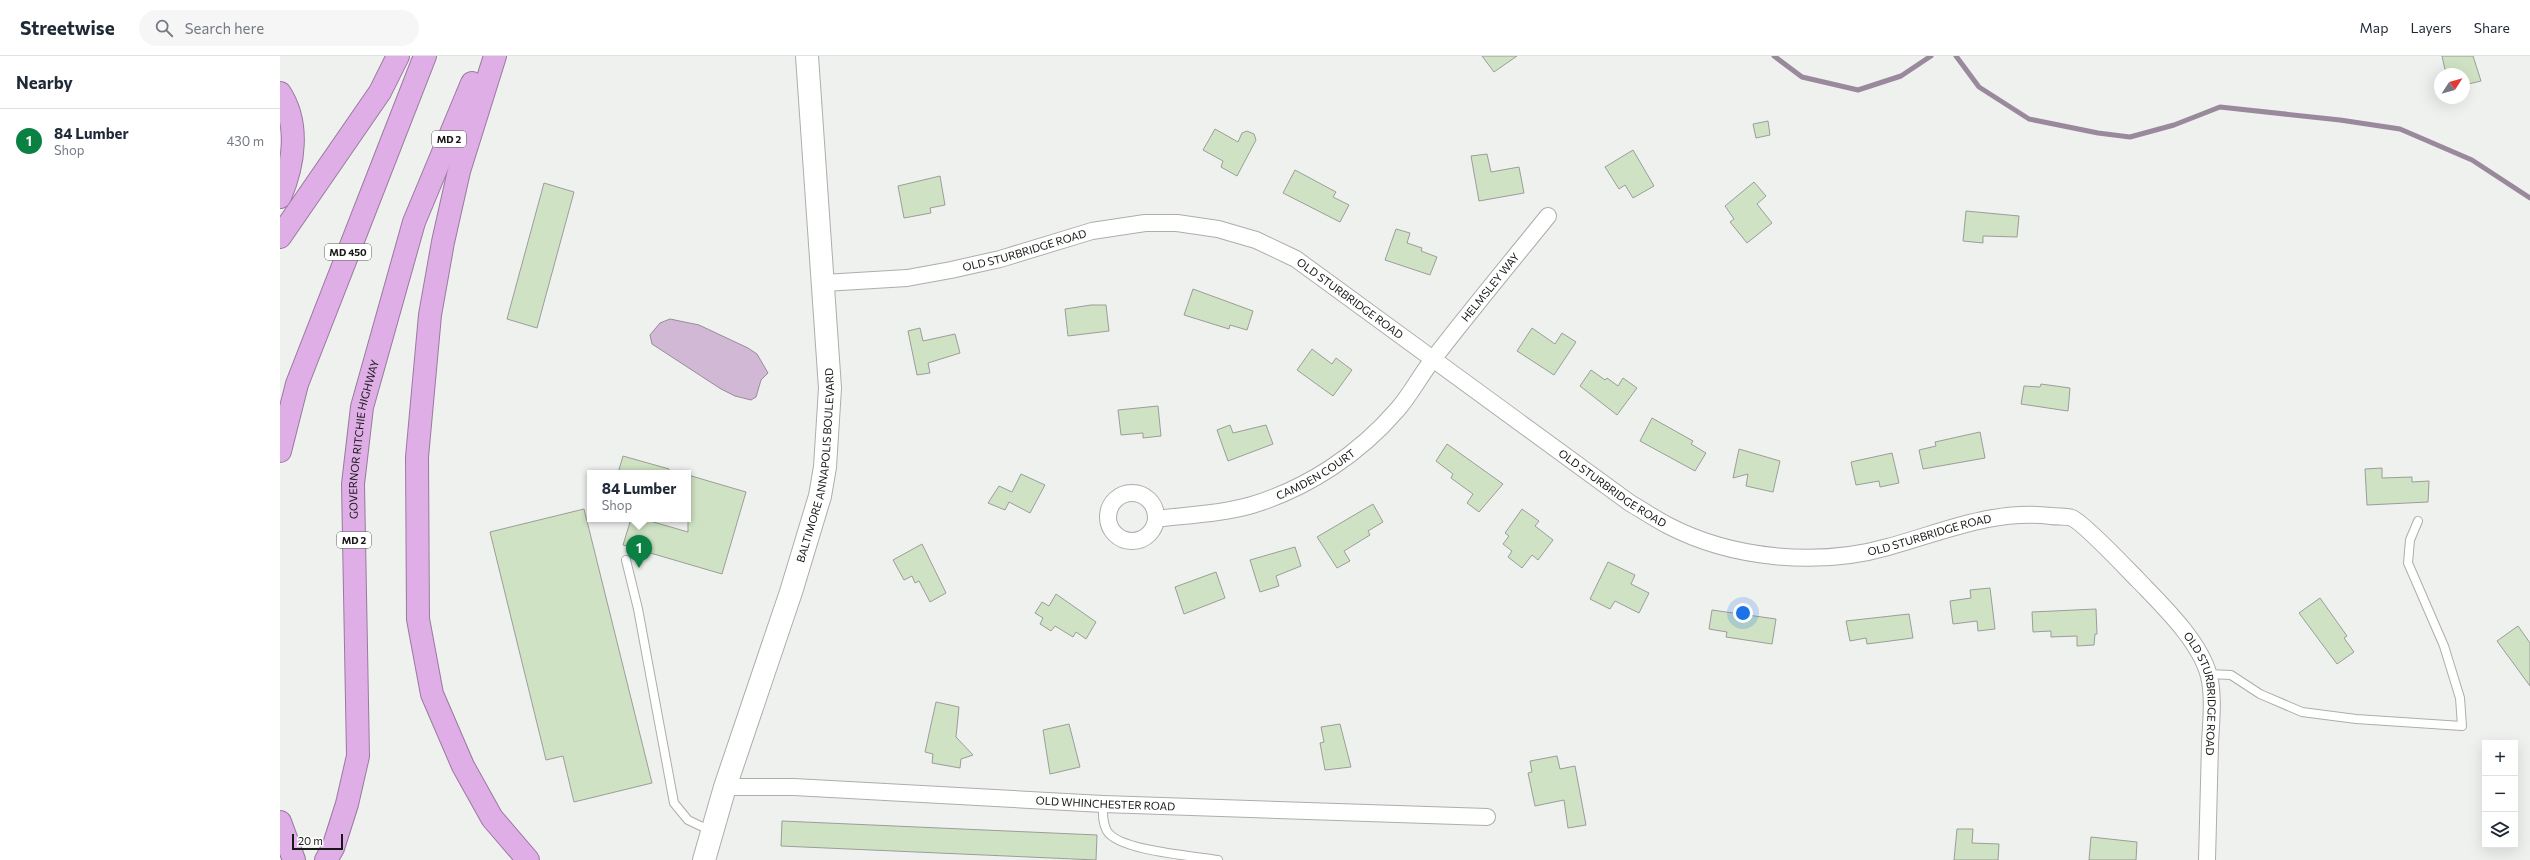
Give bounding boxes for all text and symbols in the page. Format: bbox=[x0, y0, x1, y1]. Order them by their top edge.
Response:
search box bbox=[139, 10, 419, 46]
text: Streetwise bbox=[20, 16, 115, 39]
icon: search bbox=[153, 17, 175, 39]
text: Search here bbox=[185, 19, 264, 37]
text: Map bbox=[2360, 19, 2388, 36]
text: Layers bbox=[2410, 19, 2452, 36]
text: Share bbox=[2474, 19, 2510, 36]
north arrow bbox=[2434, 68, 2470, 104]
text: Nearby bbox=[16, 72, 73, 93]
text: 84 Lumber bbox=[54, 124, 129, 142]
road number: MD 2 bbox=[432, 131, 466, 147]
text: 1 bbox=[26, 133, 32, 149]
text: 430 m bbox=[226, 133, 264, 149]
text: Shop bbox=[54, 142, 85, 158]
street label: OLD STURBRIDGE ROAD bbox=[961, 226, 1088, 273]
road number: MD 450 bbox=[325, 244, 371, 260]
street label: HELMSLEY WAY bbox=[1458, 250, 1522, 324]
street label: OLD STURBRIDGE ROAD bbox=[1295, 255, 1406, 341]
street label: GOVERNOR RITCHIE HIGHWAY bbox=[346, 358, 381, 519]
street label: BALTIMORE ANNAPOLIS BOULEVARD bbox=[793, 367, 836, 564]
street label: CAMDEN COURT bbox=[1274, 446, 1357, 502]
street label: OLD STURBRIDGE ROAD bbox=[1556, 446, 1669, 529]
popup bbox=[587, 470, 691, 522]
text: 84 Lumber bbox=[602, 479, 676, 497]
text: Shop bbox=[602, 497, 632, 513]
street label: OLD STURBRIDGE ROAD bbox=[1866, 511, 1992, 558]
road number: MD 2 bbox=[337, 532, 371, 548]
pin: 1 bbox=[626, 535, 652, 568]
your location bbox=[1733, 603, 1753, 623]
street label: OLD STURBRIDGE ROAD bbox=[2181, 629, 2219, 756]
map controls bbox=[2482, 740, 2518, 848]
button: + bbox=[2482, 740, 2518, 776]
button: − bbox=[2482, 776, 2518, 812]
street label: OLD WHINCHESTER ROAD bbox=[1035, 793, 1176, 812]
button: layers bbox=[2482, 812, 2518, 848]
scale bar bbox=[292, 832, 343, 851]
text: 20 m bbox=[298, 834, 323, 847]

